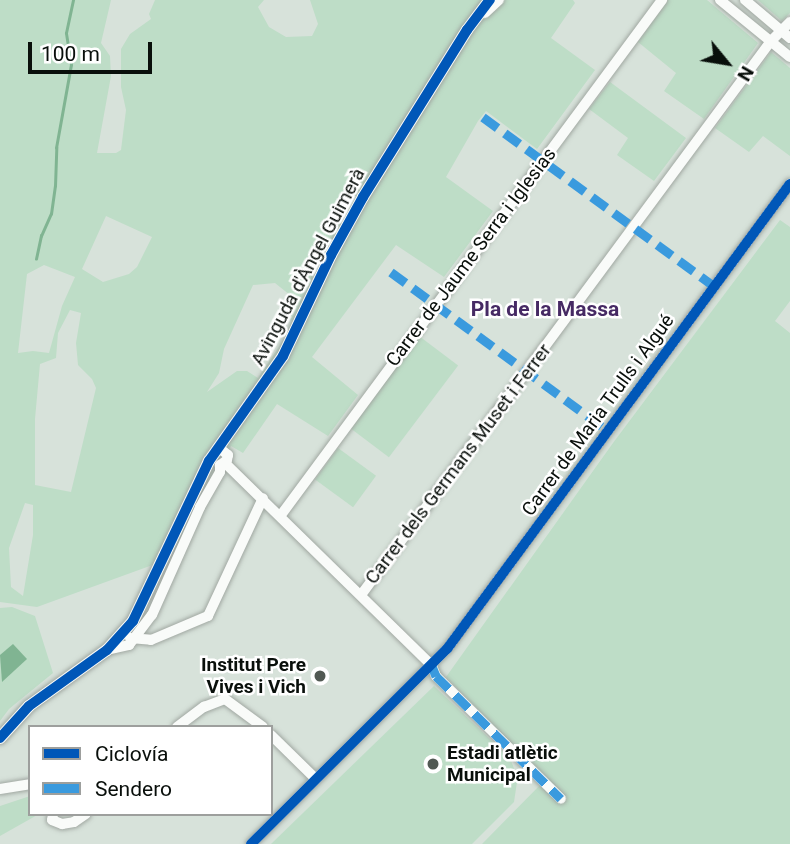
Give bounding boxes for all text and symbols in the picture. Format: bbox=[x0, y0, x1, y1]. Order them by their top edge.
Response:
scale bar bbox=[32, 28, 156, 72]
north arrow bbox=[692, 28, 762, 98]
text: 100 m bbox=[41, 42, 100, 66]
text: N bbox=[732, 62, 759, 85]
street label: Carrer de Jaume Serra i Iglesias bbox=[381, 143, 561, 371]
street label: Avinguda d'Àngel Guimerà bbox=[246, 164, 370, 370]
district label: Pla de la Massa bbox=[471, 296, 619, 322]
street label: Carrer de Maria Trulls i Algué bbox=[517, 310, 679, 520]
street label: Carrer dels Germans Muset i Ferrer bbox=[360, 339, 556, 589]
place label: Institut Pere Vives i Vich bbox=[201, 654, 306, 698]
marker: Institut Pere Vives i Vich bbox=[312, 668, 328, 684]
legend bbox=[28, 725, 273, 816]
text: Ciclovía bbox=[95, 742, 169, 766]
place label: Estadi atlètic Municipal bbox=[447, 742, 558, 786]
marker: Estadi atlètic Municipal bbox=[425, 756, 441, 772]
text: Sendero bbox=[95, 777, 172, 801]

